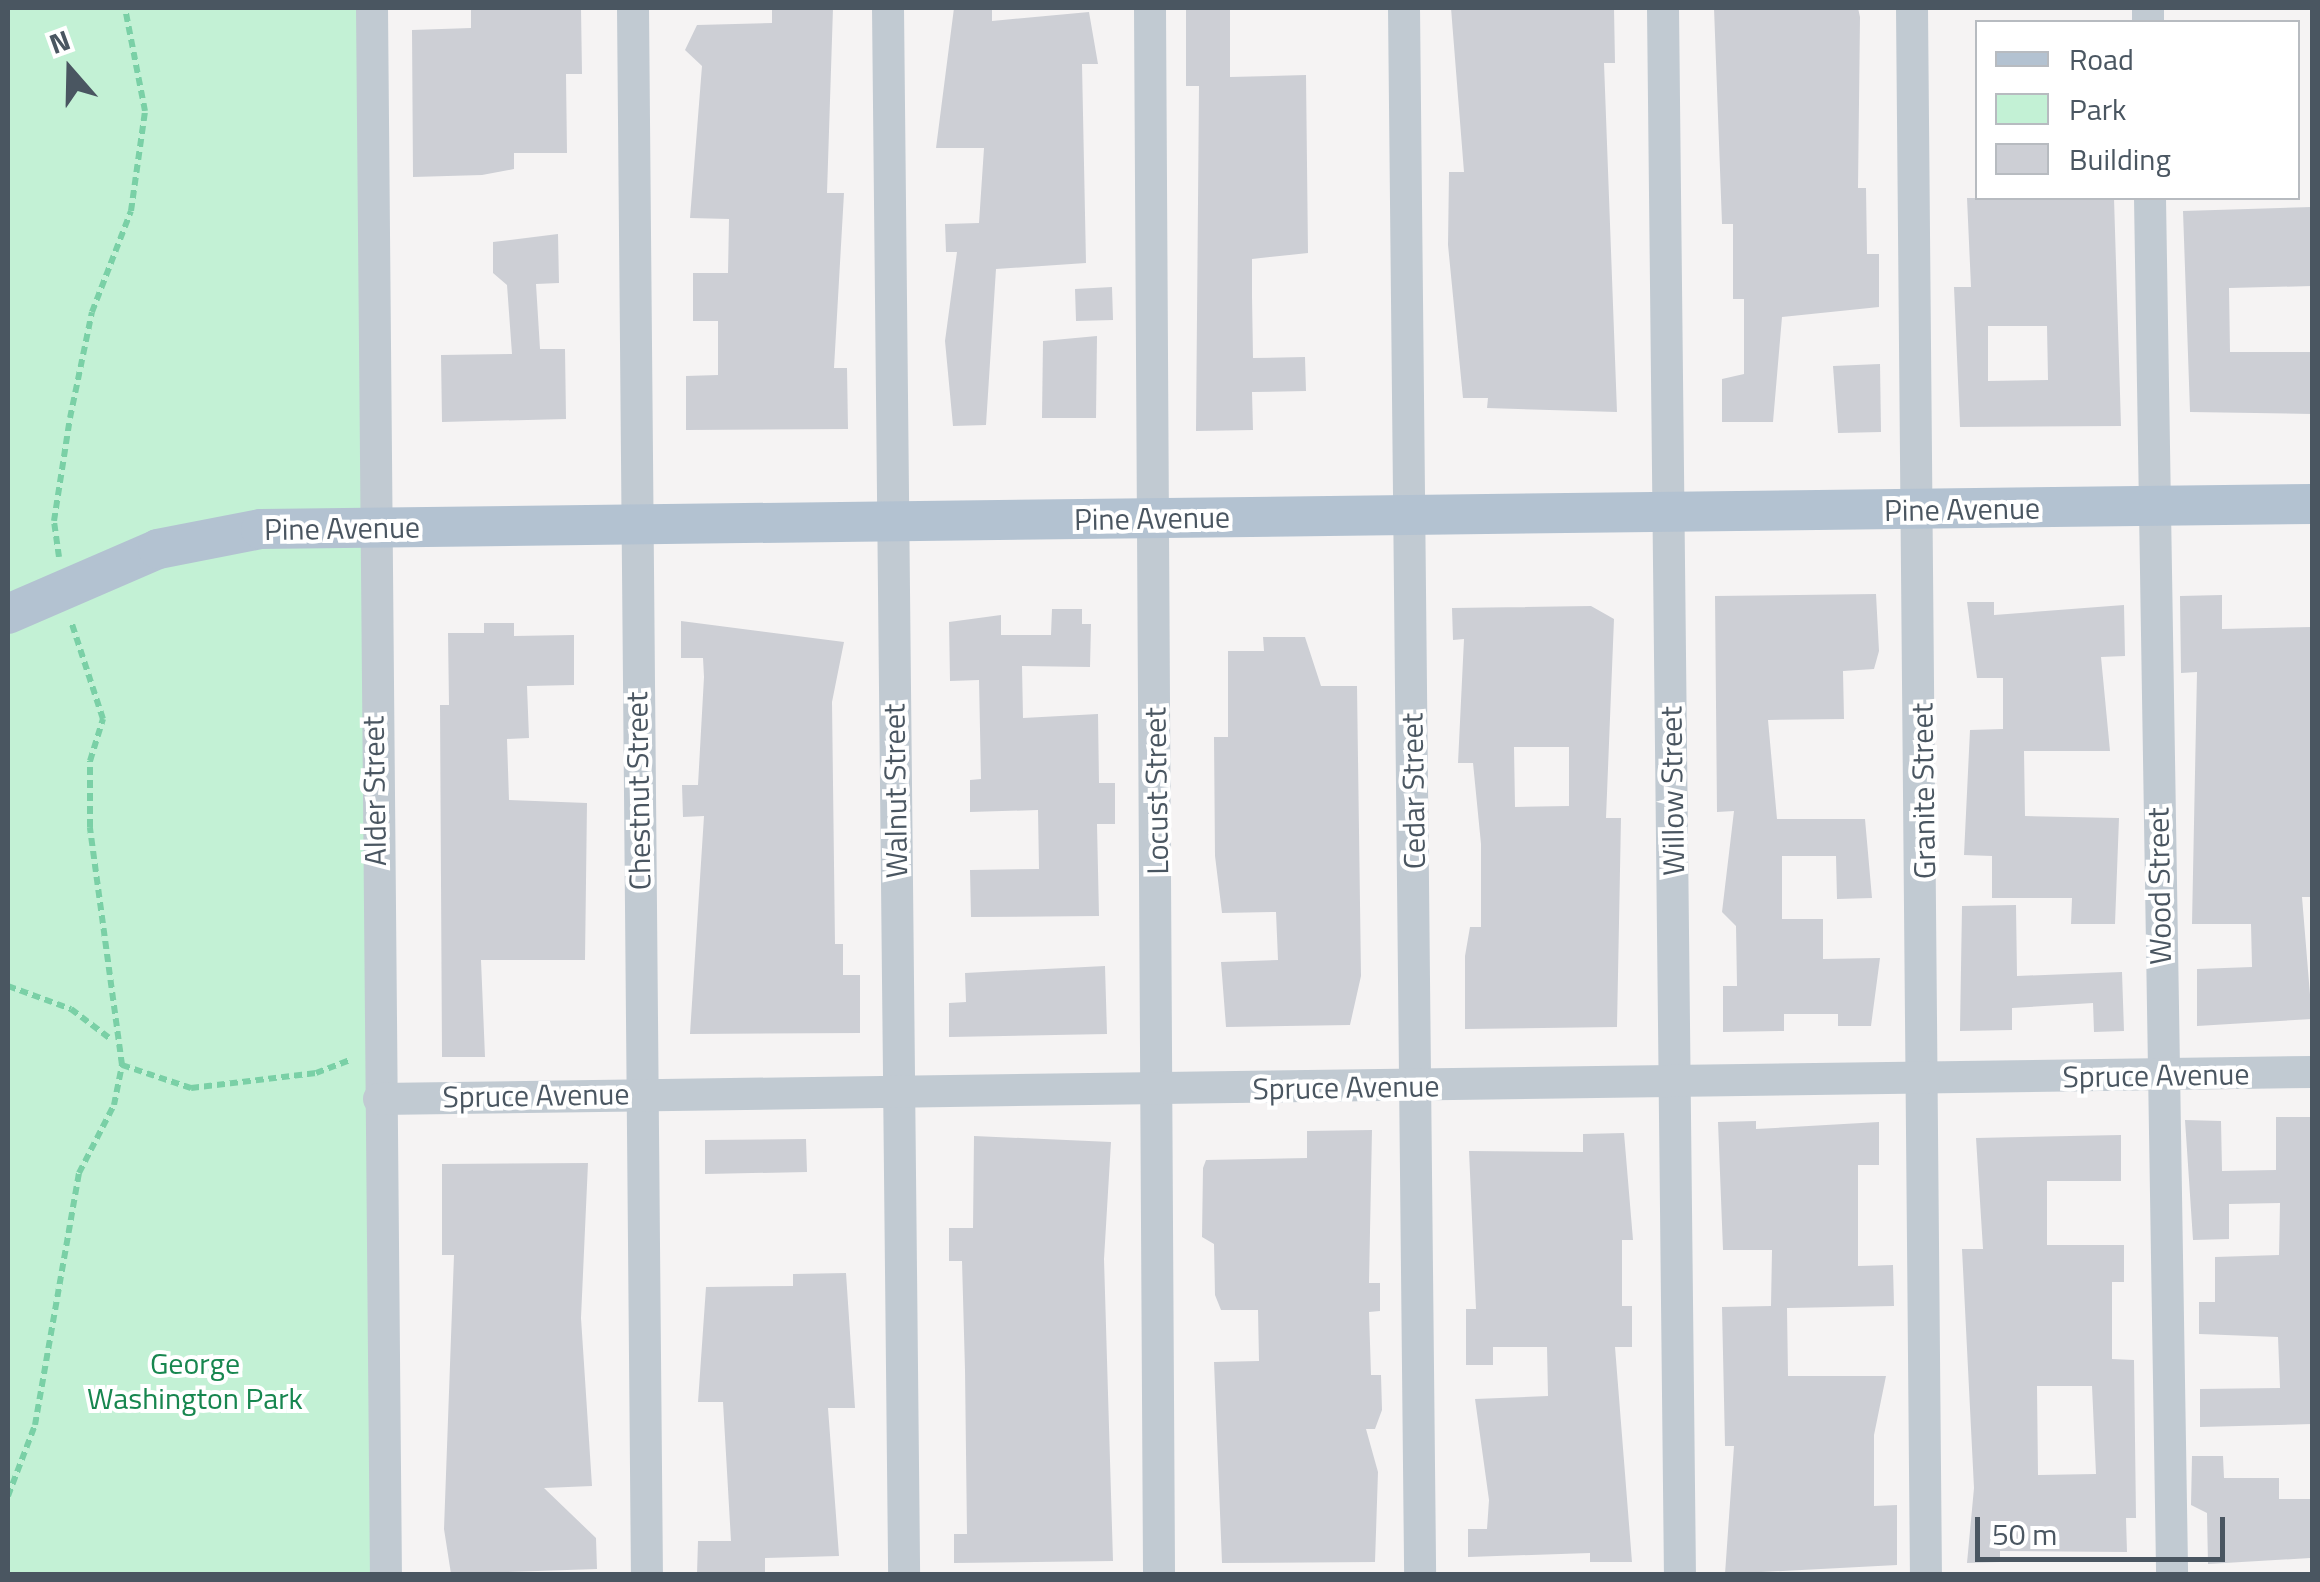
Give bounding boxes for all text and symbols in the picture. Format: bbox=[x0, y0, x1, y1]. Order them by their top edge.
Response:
text: N bbox=[43, 18, 76, 65]
north arrow bbox=[20, 20, 120, 120]
legend bbox=[1975, 20, 2300, 200]
text: Road bbox=[2069, 36, 2134, 82]
text: Park bbox=[2069, 86, 2126, 132]
text: Building bbox=[2069, 136, 2171, 182]
street label: Pine Avenue bbox=[1884, 490, 2040, 528]
street label: Pine Avenue bbox=[1074, 499, 1230, 537]
street label: Pine Avenue bbox=[264, 509, 420, 547]
street label: Chestnut Street bbox=[618, 691, 658, 891]
street label: Walnut Street bbox=[875, 703, 915, 879]
street label: Granite Street bbox=[1903, 703, 1943, 879]
street label: Willow Street bbox=[1653, 706, 1691, 876]
street label: Locust Street bbox=[1137, 707, 1175, 875]
street label: Cedar Street bbox=[1394, 713, 1432, 869]
street label: Alder Street bbox=[355, 716, 393, 866]
street label: Wood Street bbox=[2140, 807, 2178, 965]
street label: Spruce Avenue bbox=[2062, 1055, 2250, 1095]
street label: Spruce Avenue bbox=[1252, 1067, 1440, 1107]
street label: Spruce Avenue bbox=[442, 1075, 630, 1115]
park label: George Washington Park bbox=[87, 1345, 303, 1416]
scale bar bbox=[1980, 1497, 2230, 1559]
text: 50 m bbox=[1992, 1511, 2057, 1557]

